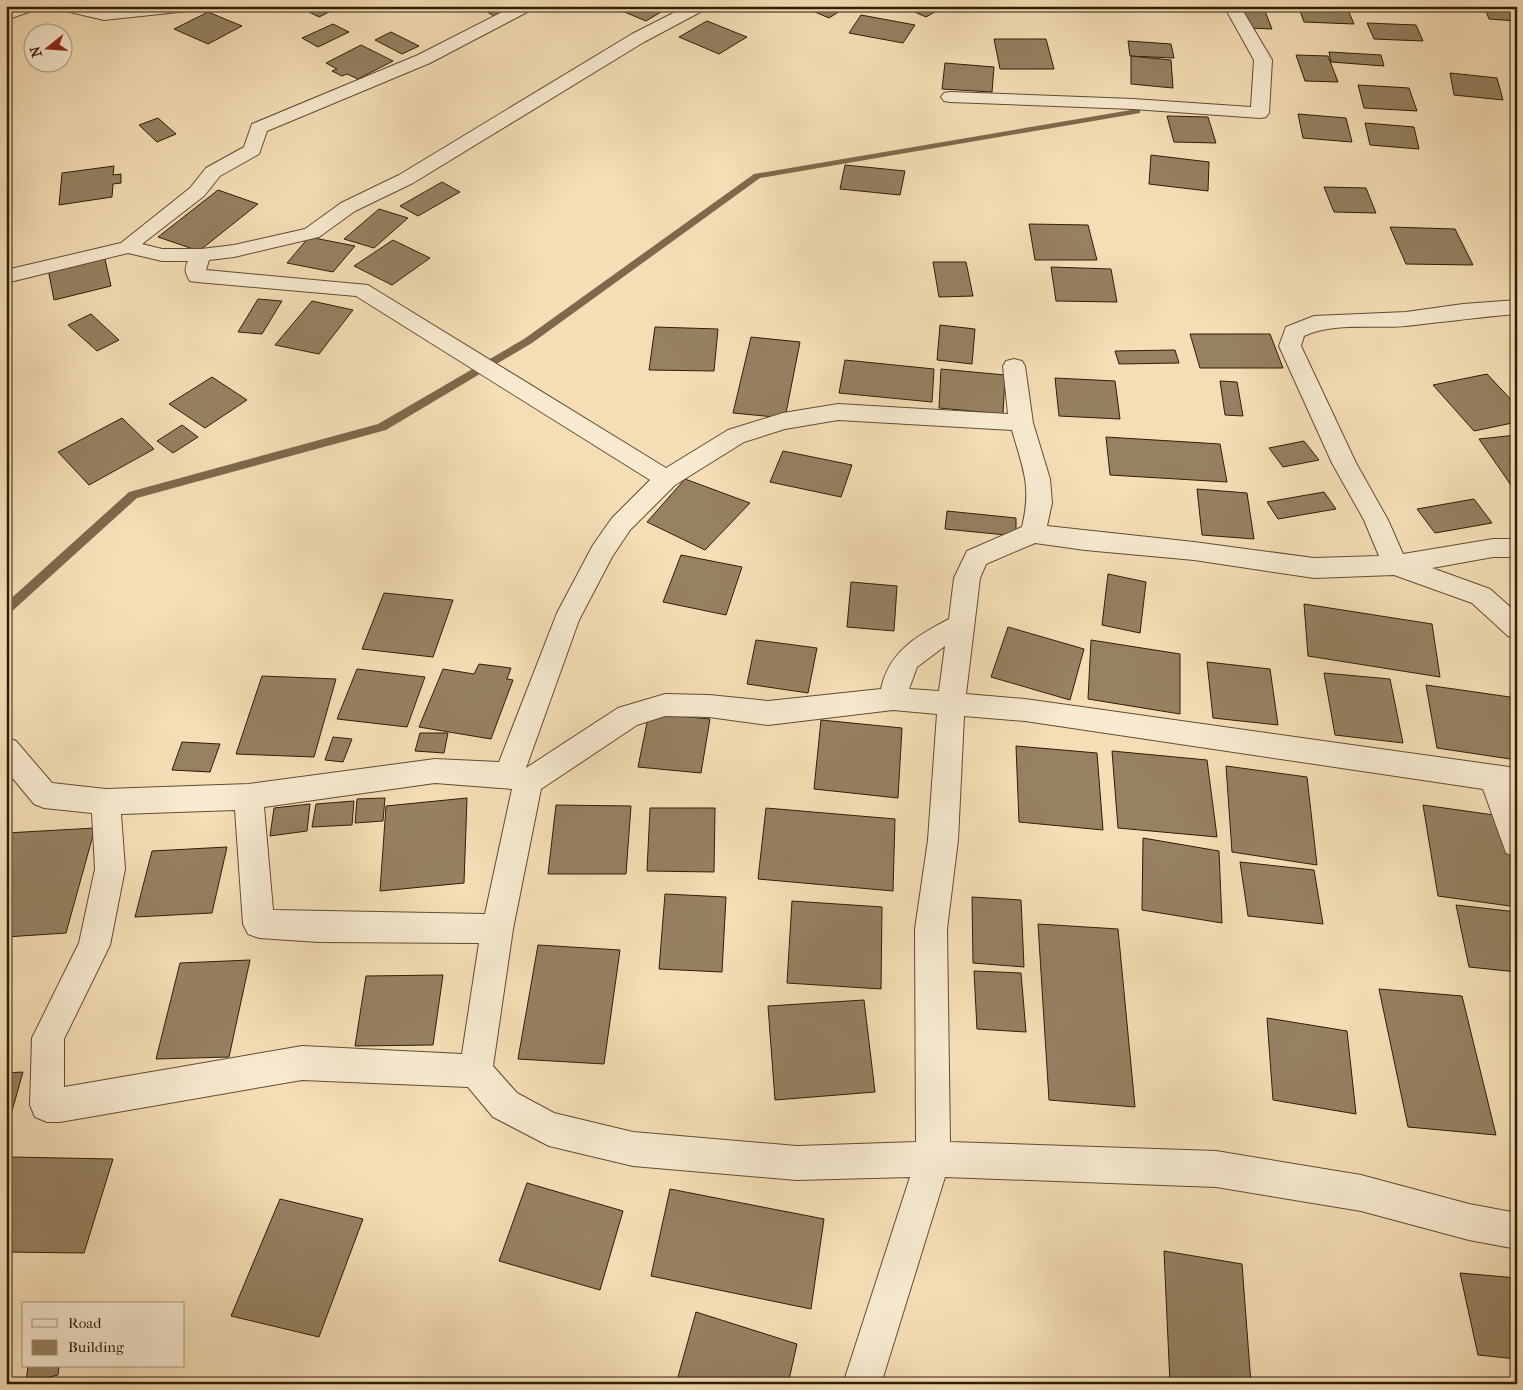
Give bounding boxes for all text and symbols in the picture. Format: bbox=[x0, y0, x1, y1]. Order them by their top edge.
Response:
north arrow bbox=[22, 22, 72, 72]
text: N bbox=[26, 44, 46, 59]
legend bbox=[22, 1302, 185, 1368]
text: Road bbox=[68, 1314, 102, 1332]
text: Building bbox=[68, 1338, 125, 1356]

